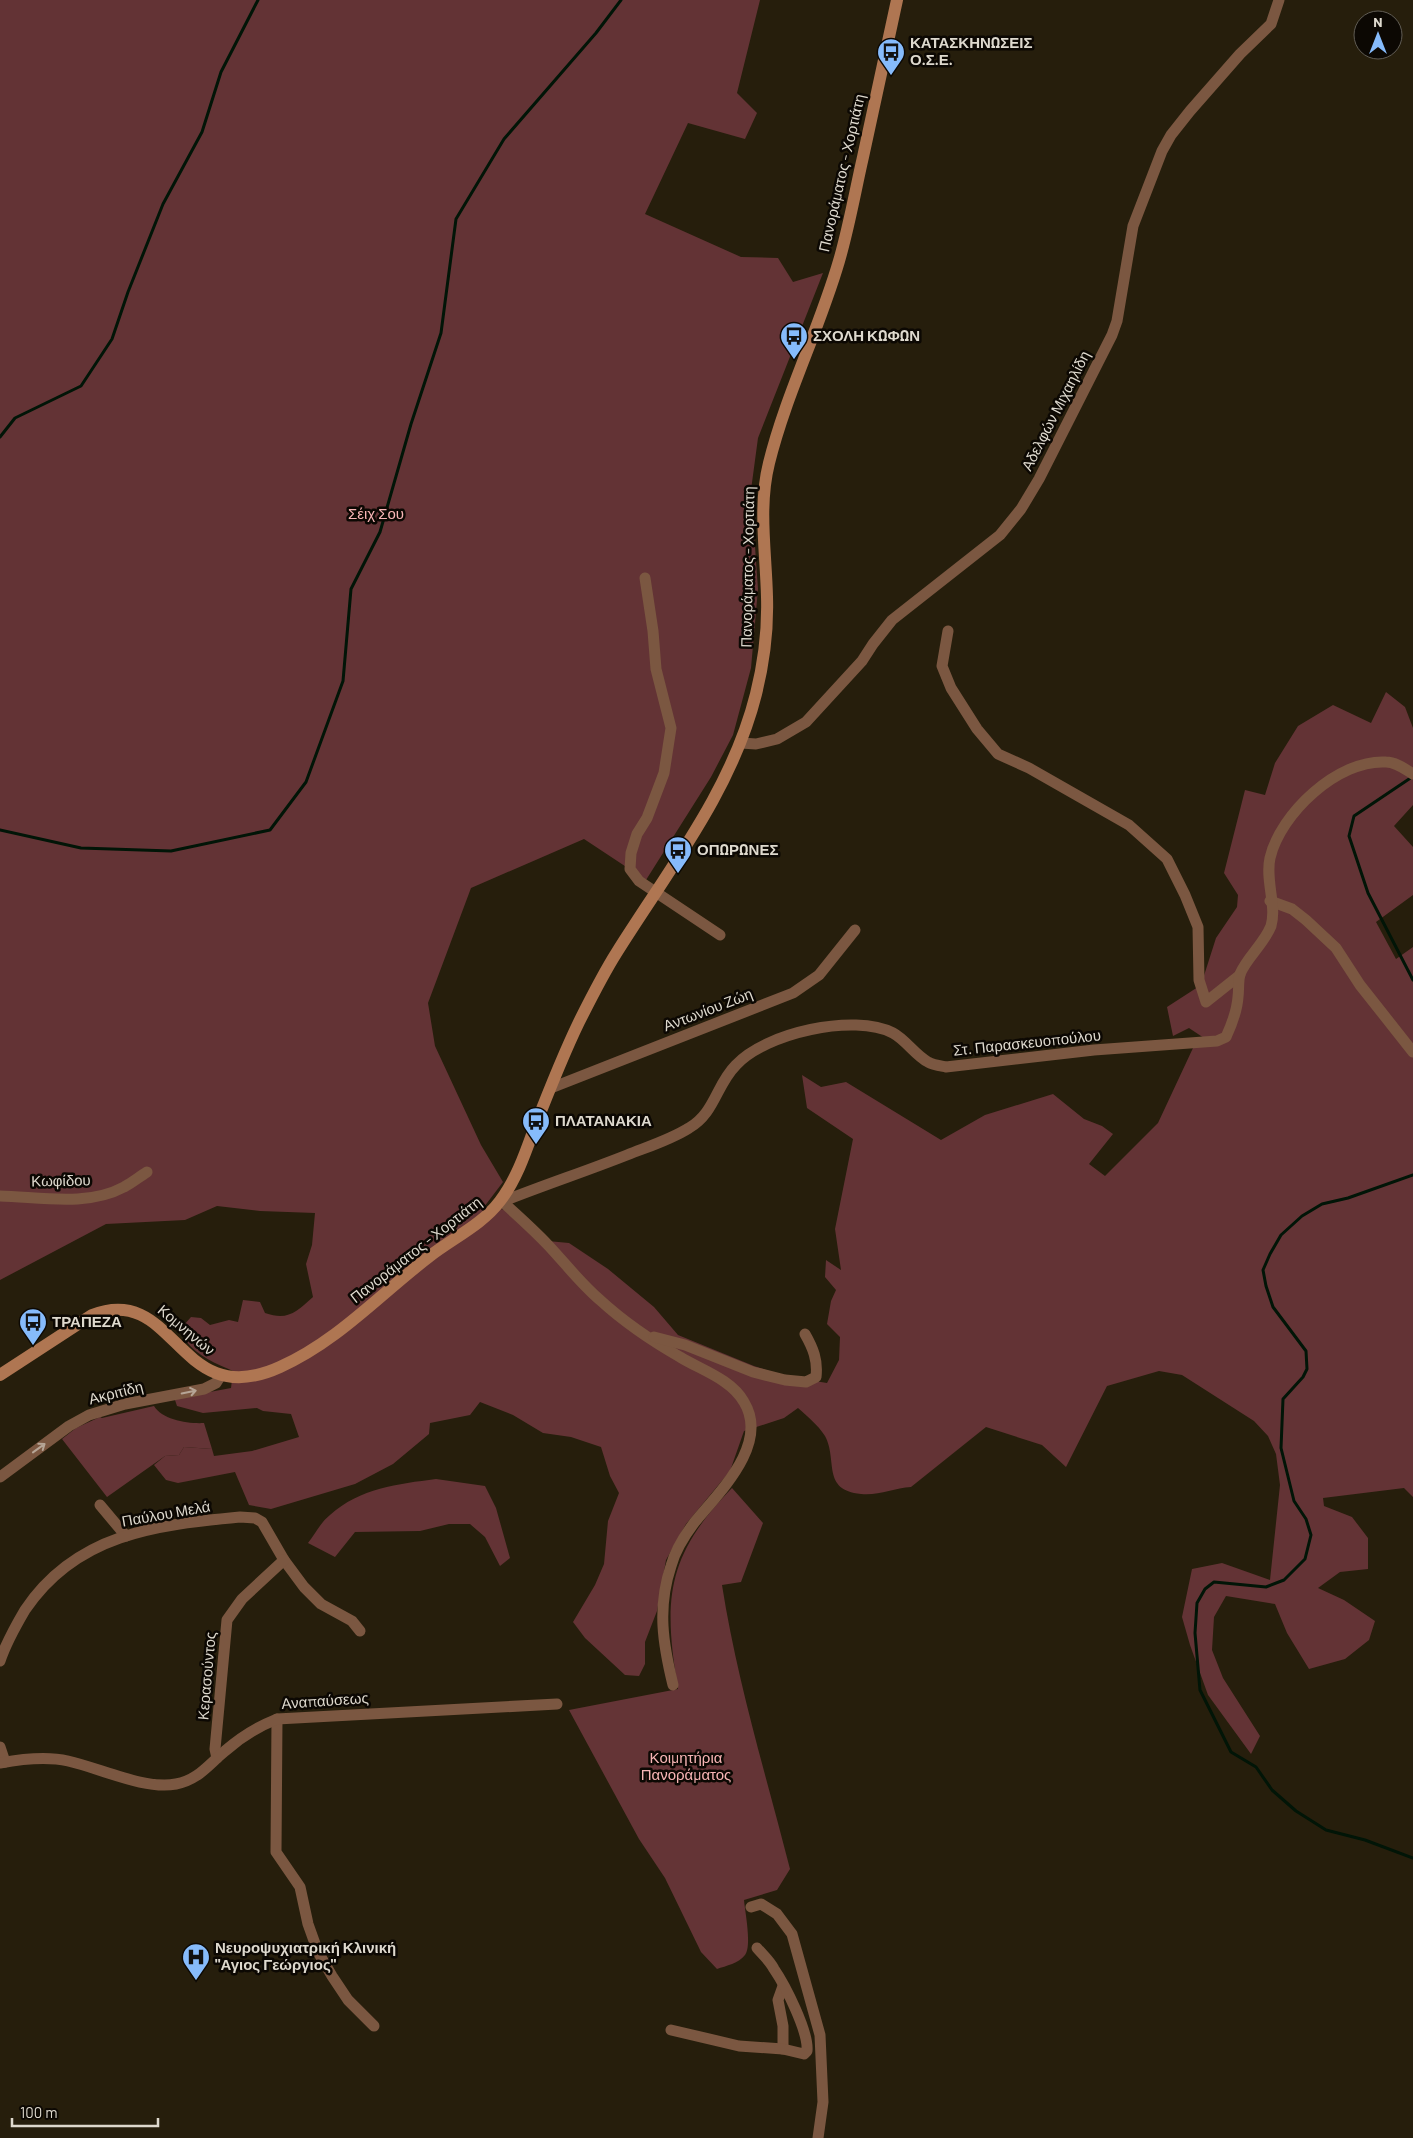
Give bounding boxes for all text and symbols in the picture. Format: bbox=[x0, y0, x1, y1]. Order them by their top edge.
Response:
north arrow bbox=[1353, 10, 1403, 60]
text: N bbox=[1373, 13, 1383, 30]
place label: ΚΑΤΑΣΚΗΝΩΣΕΙΣ Ο.Σ.Ε. bbox=[910, 33, 1033, 68]
bus stop icon: ΚΑΤΑΣΚΗΝΩΣΕΙΣ Ο.Σ.Ε. bbox=[876, 37, 906, 76]
street label: Πανοράματος - Χορτιάτη bbox=[814, 92, 868, 253]
bus stop icon: ΣΧΟΛΗ ΚΩΦΩΝ bbox=[779, 321, 809, 360]
place label: ΣΧΟΛΗ ΚΩΦΩΝ bbox=[813, 326, 920, 344]
street label: Αδελφών Μιχαηλίδη bbox=[1017, 348, 1093, 473]
street label: Πανοράματος - Χορτιάτη bbox=[737, 486, 757, 648]
park label: Σέιχ Σου bbox=[348, 504, 404, 522]
bus stop icon: ΟΠΩΡΩΝΕΣ bbox=[663, 835, 693, 874]
place label: ΟΠΩΡΩΝΕΣ bbox=[697, 840, 778, 858]
street label: Αντωνίου Ζώη bbox=[660, 984, 755, 1034]
street label: Στ. Παρασκευοπούλου bbox=[952, 1025, 1102, 1059]
bus stop icon: ΠΛΑΤΑΝΑΚΙΑ bbox=[521, 1106, 551, 1145]
place label: ΠΛΑΤΑΝΑΚΙΑ bbox=[555, 1111, 652, 1129]
street label: Κωφίδου bbox=[31, 1170, 91, 1190]
street label: Πανοράματος - Χορτιάτη bbox=[346, 1192, 485, 1306]
street label: Κομνηνών bbox=[154, 1300, 219, 1358]
bus stop icon: ΤΡΑΠΕΖΑ bbox=[18, 1307, 48, 1346]
place label: ΤΡΑΠΕΖΑ bbox=[52, 1312, 122, 1330]
street label: Ακριτίδη bbox=[87, 1377, 145, 1407]
one-way arrow bbox=[180, 1387, 196, 1396]
one-way arrow bbox=[32, 1442, 45, 1453]
street label: Παύλου Μελά bbox=[120, 1496, 212, 1530]
street label: Κερασούντος bbox=[193, 1631, 219, 1721]
street label: Αναπαύσεως bbox=[281, 1688, 369, 1712]
park label: Κοιμητήρια Πανοράματος bbox=[641, 1748, 731, 1783]
place label: Νευροψυχιατρική Κλινική "Αγιος Γεώργιος" bbox=[215, 1938, 396, 1973]
hospital icon: Νευροψυχιατρική Κλινική "Αγιος Γεώργιος" bbox=[181, 1942, 211, 1981]
scale bar bbox=[12, 2096, 159, 2128]
text: 100 m bbox=[20, 2103, 58, 2121]

